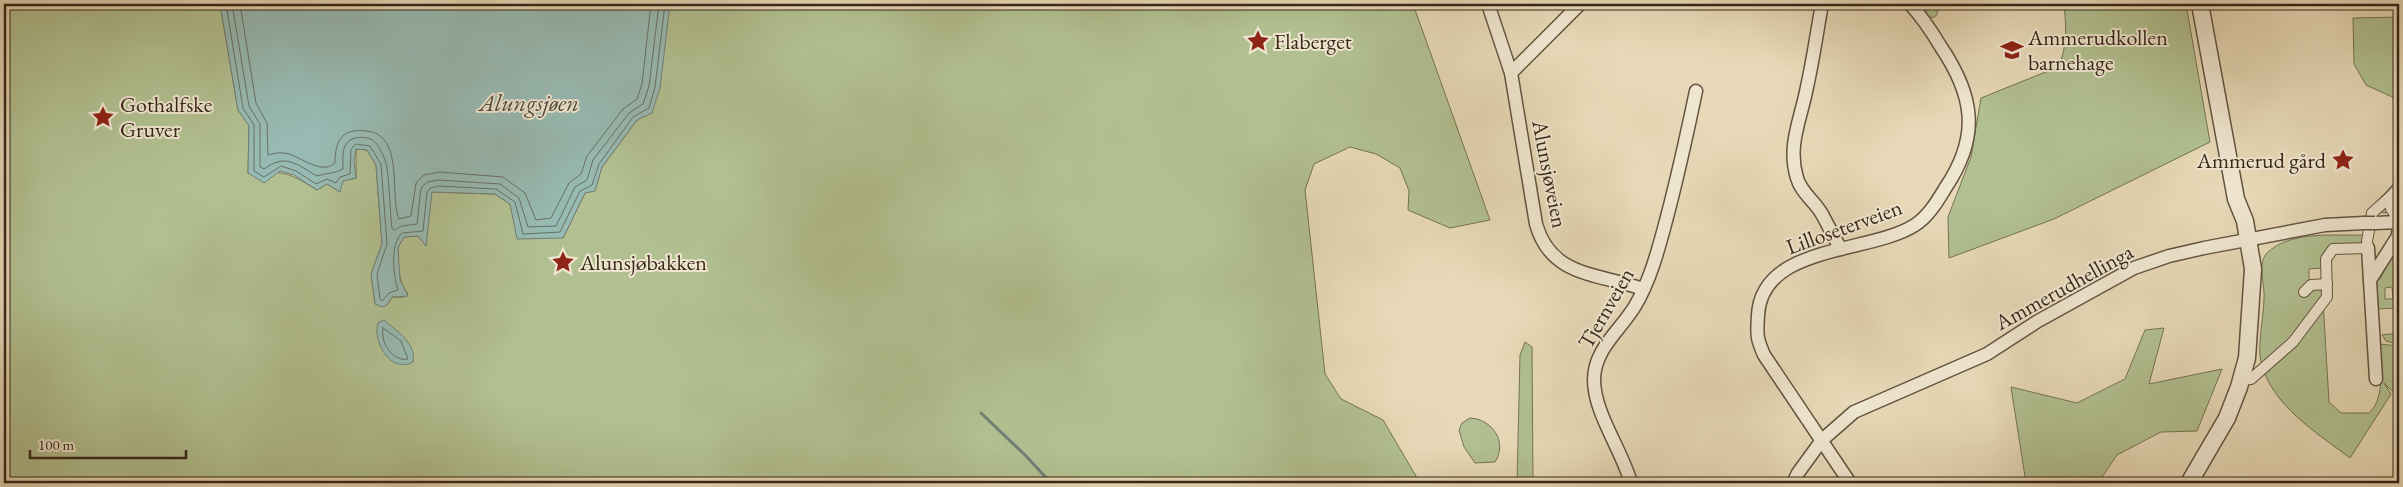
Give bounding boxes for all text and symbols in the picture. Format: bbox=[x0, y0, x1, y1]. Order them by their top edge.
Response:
place label: Ammerudkollen barnehage bbox=[2027, 23, 2168, 77]
place label: Flaberget bbox=[1274, 27, 1352, 56]
place icon: Flaberget bbox=[1245, 28, 1271, 54]
school or university icon: Ammerudkollen barnehage bbox=[1999, 37, 2025, 63]
water label: Alungsjøen bbox=[477, 87, 579, 118]
place label: Gothalfske Gruver bbox=[120, 90, 213, 144]
place icon: Gothalfske Gruver bbox=[90, 104, 116, 130]
street label: Alunsjøveien bbox=[1525, 117, 1575, 231]
place label: Ammerud gård bbox=[2196, 146, 2327, 175]
place icon: Ammerud gård bbox=[2330, 147, 2356, 173]
street label: Lilloseterveien bbox=[1782, 192, 1906, 261]
street label: Ammerudhellinga bbox=[1989, 237, 2139, 337]
place label: Alunsjøbakken bbox=[579, 248, 707, 277]
place icon: Alunsjøbakken bbox=[550, 249, 576, 275]
street label: Tjernveien bbox=[1571, 262, 1641, 354]
scale bar bbox=[30, 427, 186, 459]
text: 100 m bbox=[38, 435, 75, 454]

